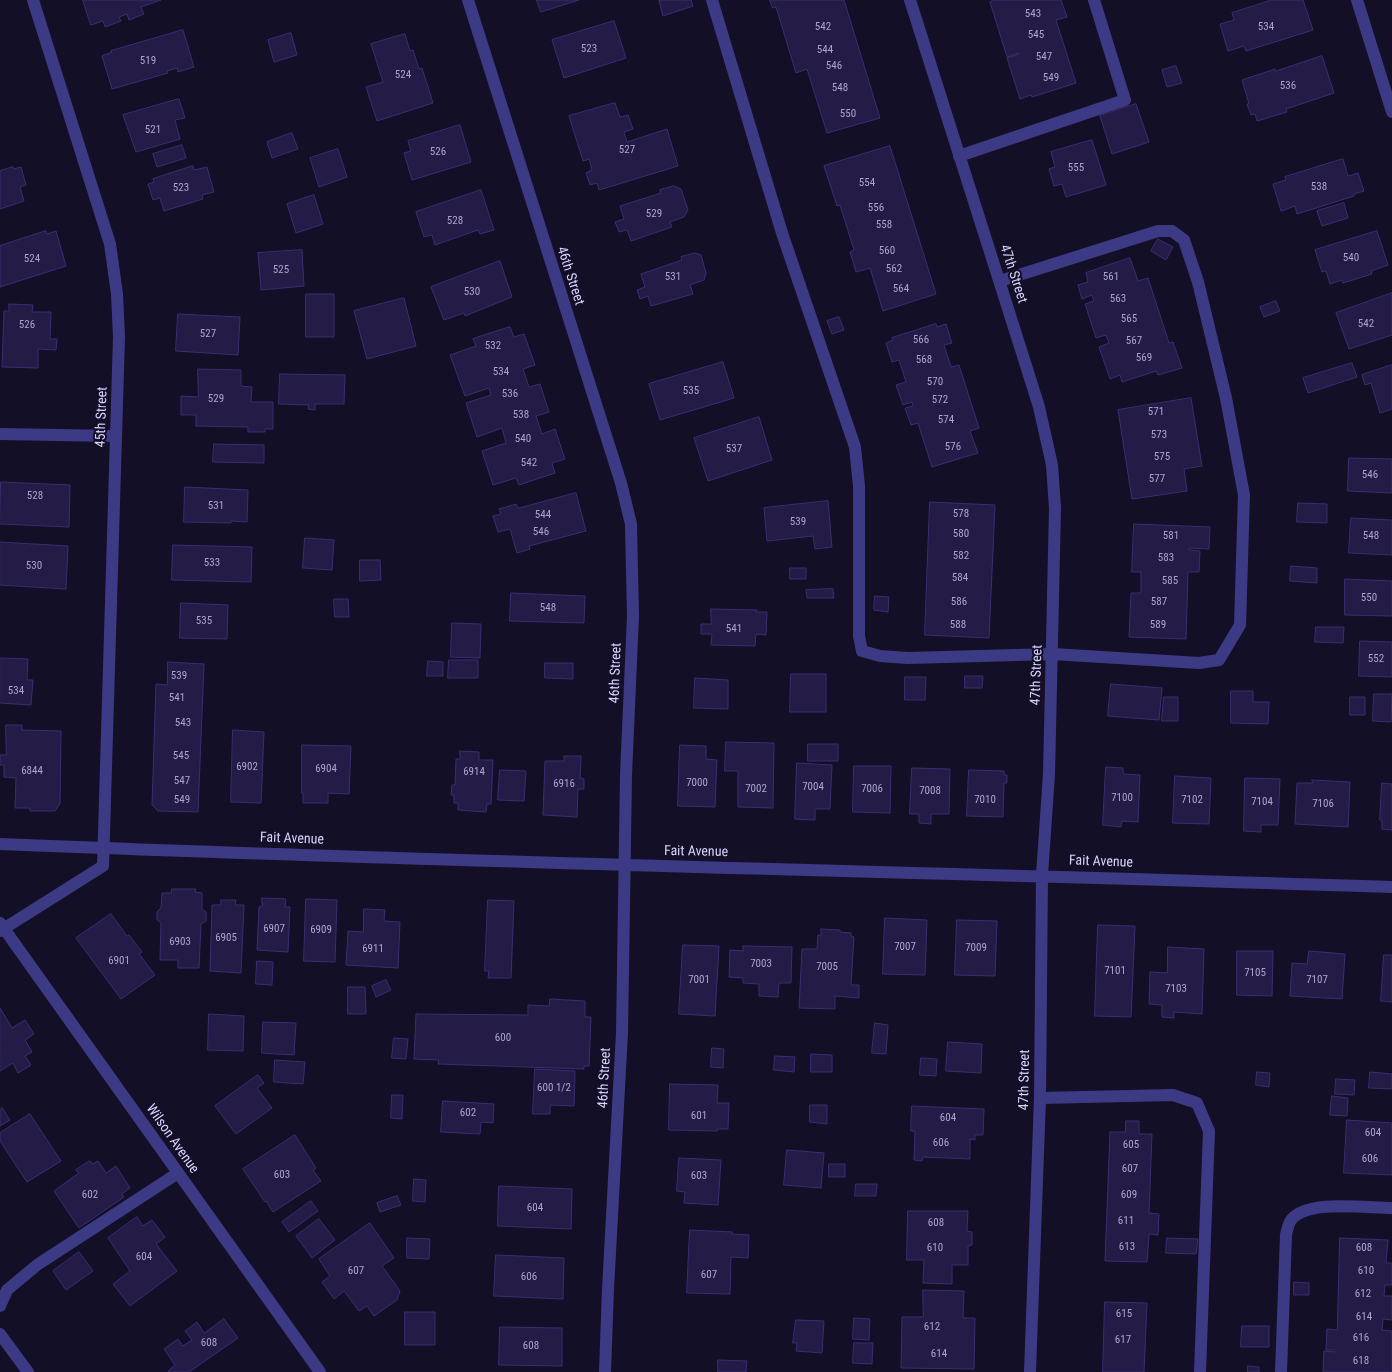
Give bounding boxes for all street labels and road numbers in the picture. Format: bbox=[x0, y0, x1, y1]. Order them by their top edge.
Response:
street label: 47th Street bbox=[996, 243, 1030, 305]
street label: 46th Street bbox=[553, 245, 587, 307]
street label: 45th Street bbox=[93, 386, 111, 448]
street label: 46th Street bbox=[607, 642, 625, 704]
street label: 47th Street bbox=[1028, 644, 1046, 706]
street label: Fait Avenue bbox=[260, 829, 324, 849]
street label: Fait Avenue bbox=[664, 843, 728, 861]
street label: Fait Avenue bbox=[1069, 852, 1133, 872]
street label: 46th Street bbox=[595, 1047, 615, 1109]
street label: 47th Street bbox=[1016, 1049, 1034, 1111]
street label: Wilson Avenue bbox=[142, 1101, 202, 1177]

